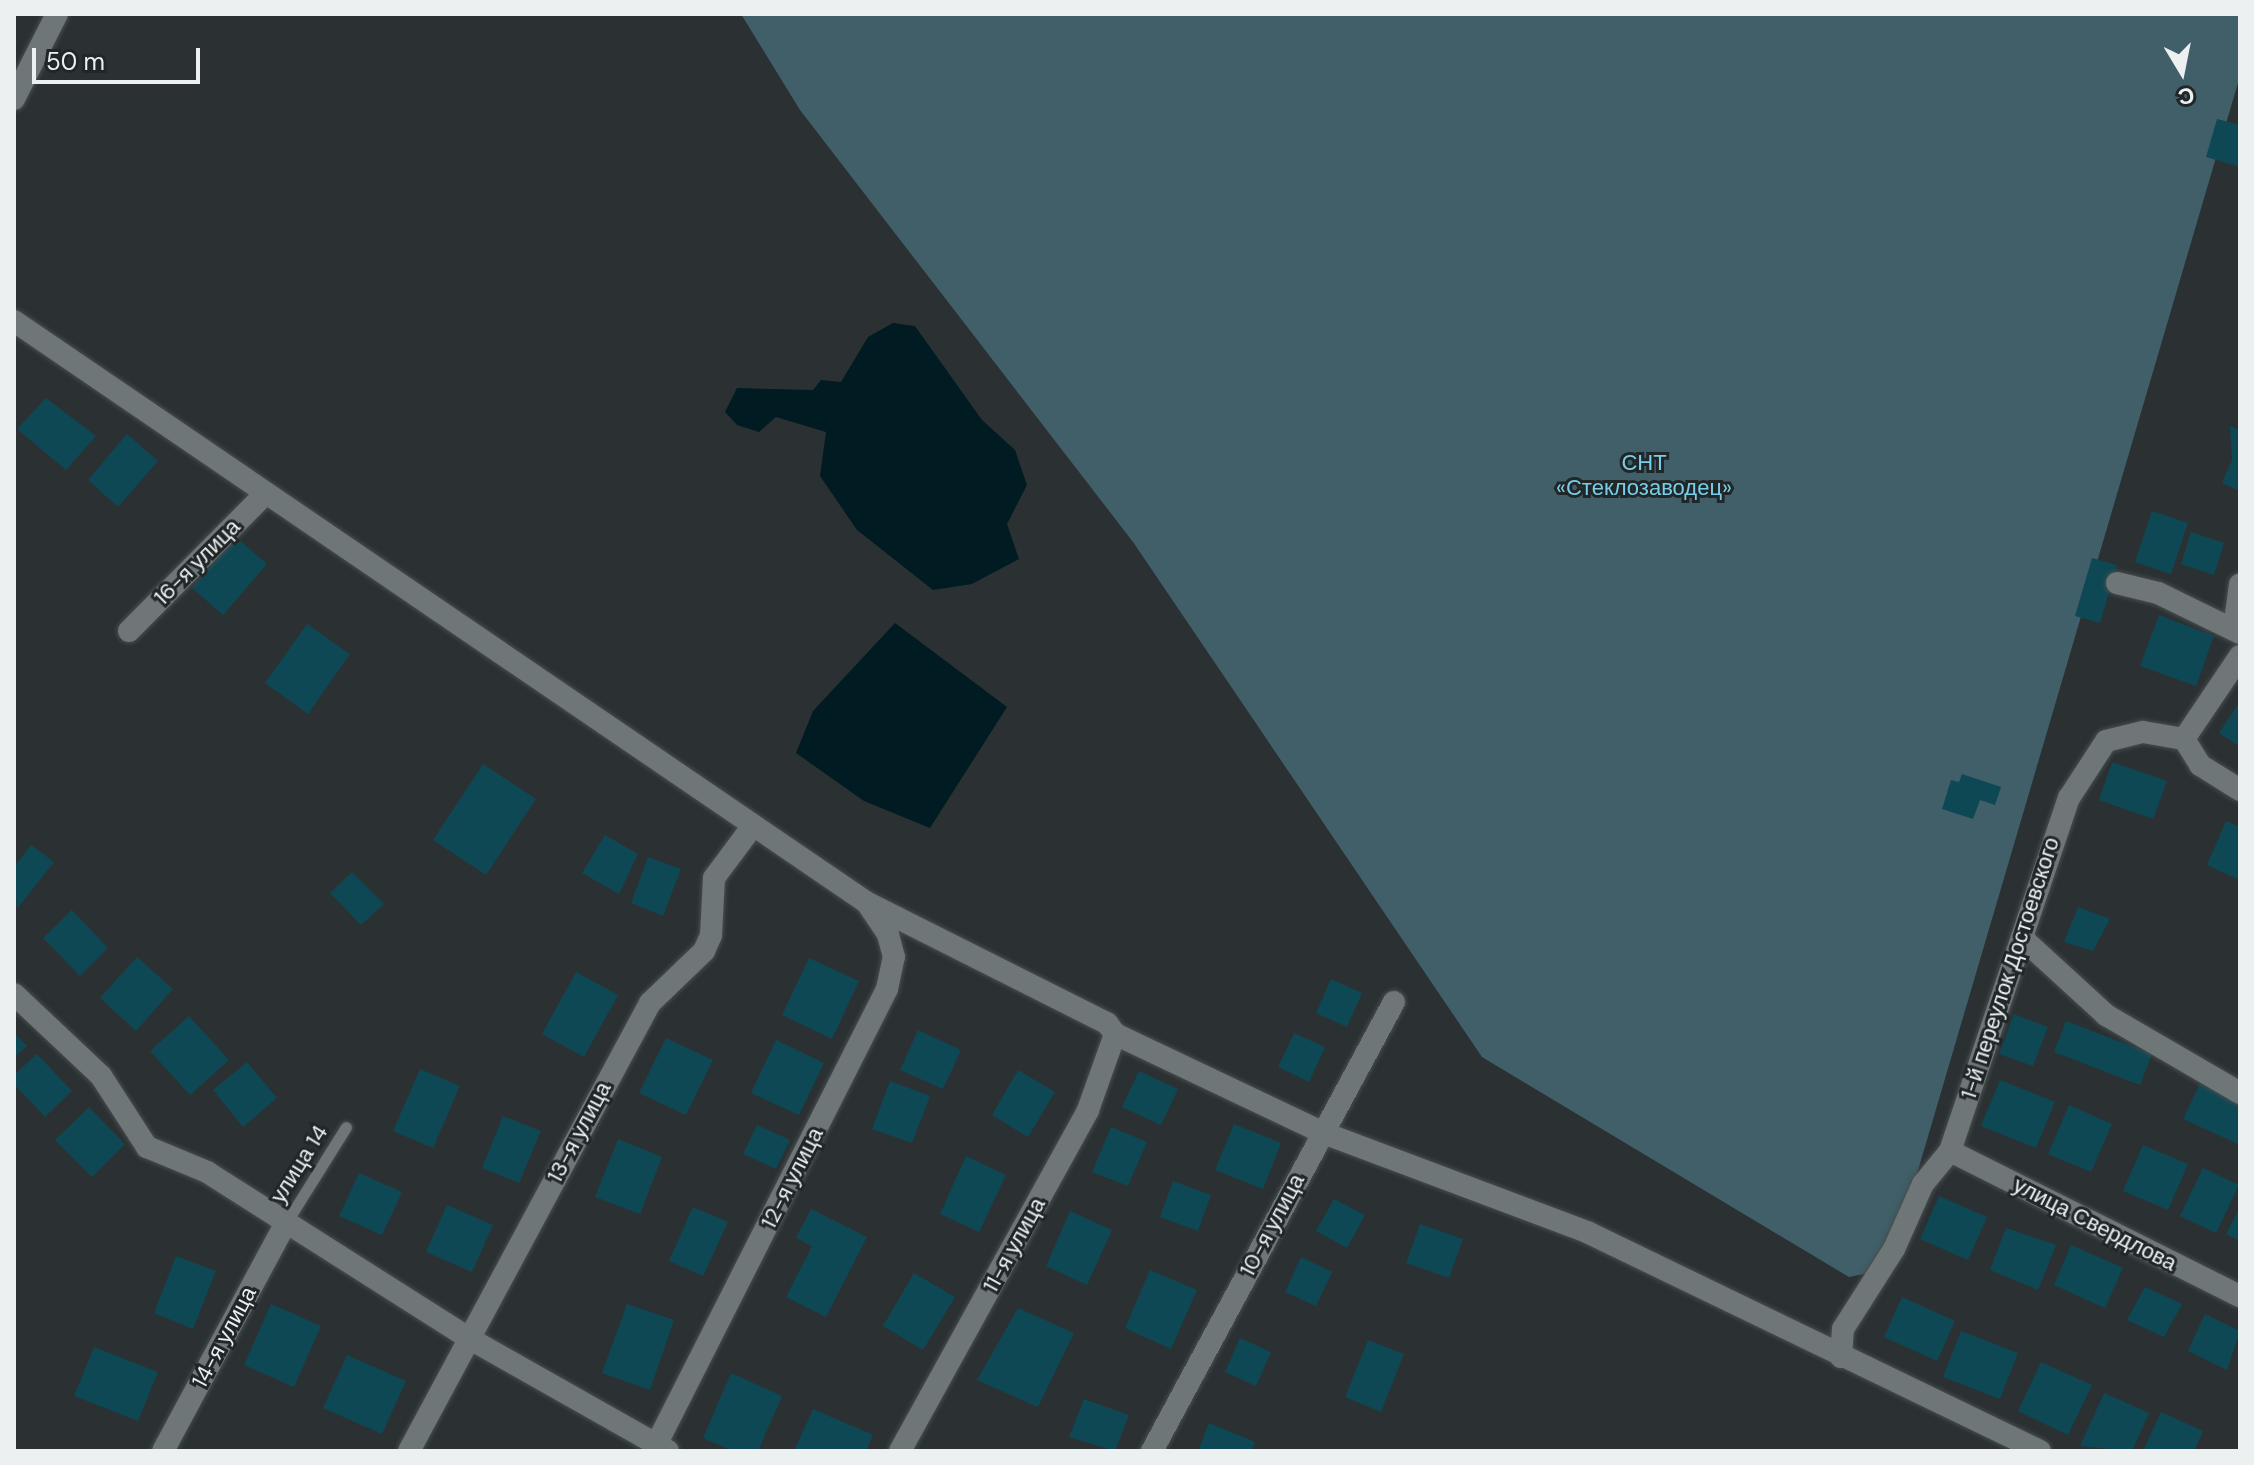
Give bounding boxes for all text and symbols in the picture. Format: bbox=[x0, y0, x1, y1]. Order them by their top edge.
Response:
scale bar bbox=[36, 32, 204, 82]
north arrow bbox=[2142, 32, 2222, 112]
text: 50 m bbox=[46, 46, 105, 77]
text: С bbox=[2176, 80, 2197, 112]
park label: СНТ «Стеклозаводец» bbox=[1556, 449, 1732, 500]
street label: 16-я улица bbox=[148, 513, 246, 611]
street label: 1-й переулок Достоевского bbox=[1955, 834, 2065, 1102]
street label: 13-я улица bbox=[542, 1077, 616, 1187]
street label: улица 14 bbox=[265, 1120, 333, 1208]
street label: 12-я улица bbox=[755, 1123, 829, 1233]
street label: 10-я улица bbox=[1234, 1169, 1310, 1281]
street label: улица Свердлова bbox=[2009, 1172, 2181, 1276]
street label: 11-я улица bbox=[977, 1193, 1051, 1297]
street label: 14-я улица bbox=[186, 1282, 262, 1392]

